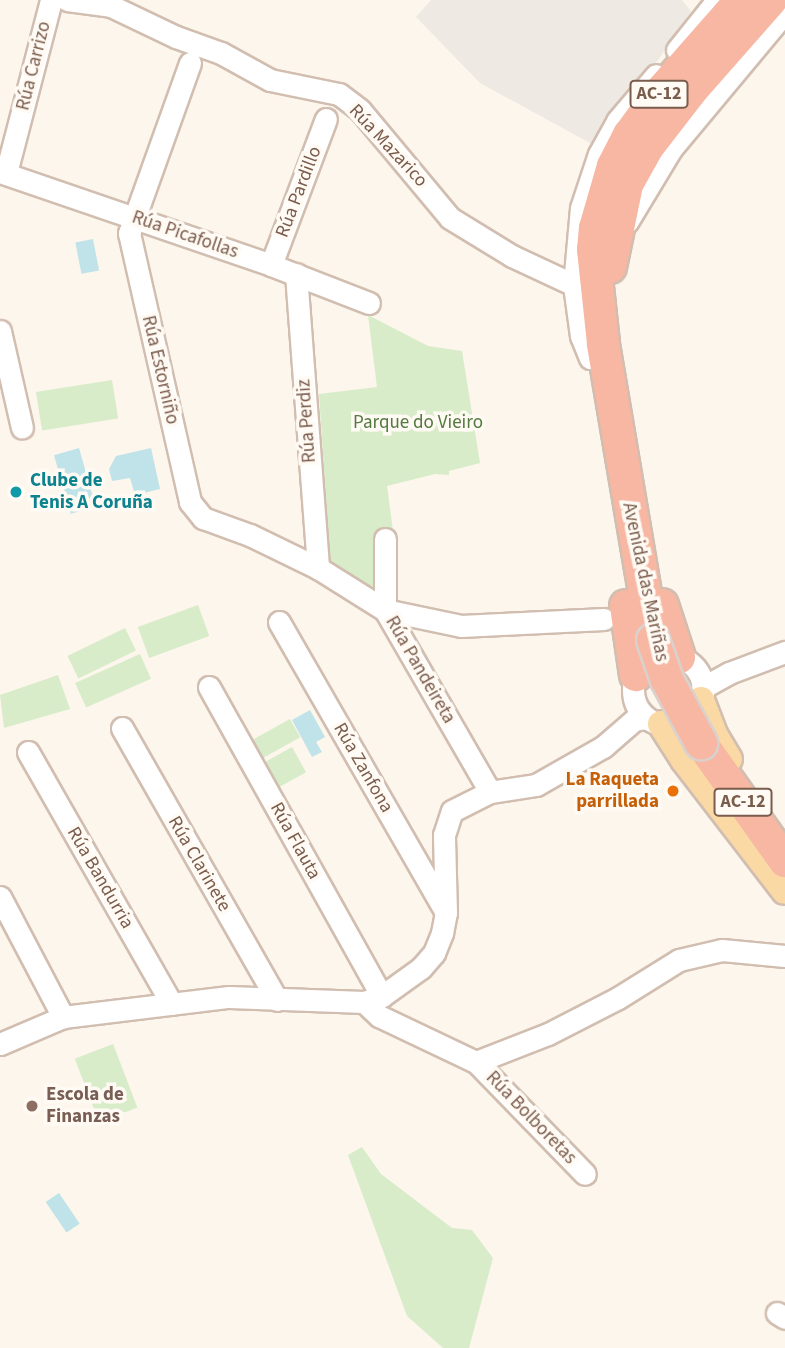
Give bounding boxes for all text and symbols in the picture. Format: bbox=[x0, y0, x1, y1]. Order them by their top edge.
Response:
street label: Rúa Carrizo bbox=[12, 19, 56, 113]
road number: AC-12 bbox=[629, 80, 689, 108]
street label: Rúa Mazarico bbox=[344, 100, 432, 192]
street label: Rúa Pardillo bbox=[271, 143, 327, 241]
street label: Rúa Picafollas bbox=[129, 206, 241, 264]
street label: Rúa Estorniño bbox=[136, 313, 184, 427]
street label: Rúa Perdiz bbox=[293, 378, 321, 464]
park label: Parque do Vieiro bbox=[353, 412, 483, 434]
place label: Clube de Tenis A Coruña bbox=[30, 470, 153, 514]
marker: Clube de Tenis A Coruña bbox=[8, 484, 24, 500]
street label: Avenida das Mariñas bbox=[617, 500, 673, 664]
street label: Rúa Pandeireta bbox=[380, 612, 460, 728]
street label: Rúa Zanfona bbox=[328, 719, 398, 817]
place label: La Raqueta parrillada bbox=[566, 769, 659, 813]
marker: La Raqueta parrillada bbox=[665, 783, 681, 799]
road number: AC-12 bbox=[713, 788, 773, 816]
street label: Rúa Flauta bbox=[265, 799, 325, 883]
street label: Rúa Clarinete bbox=[163, 812, 235, 916]
street label: Rúa Bandurria bbox=[62, 823, 138, 933]
street label: Rúa Bolboretas bbox=[481, 1067, 581, 1169]
place label: Escola de Finanzas bbox=[46, 1084, 124, 1128]
marker: Escola de Finanzas bbox=[24, 1098, 40, 1114]

